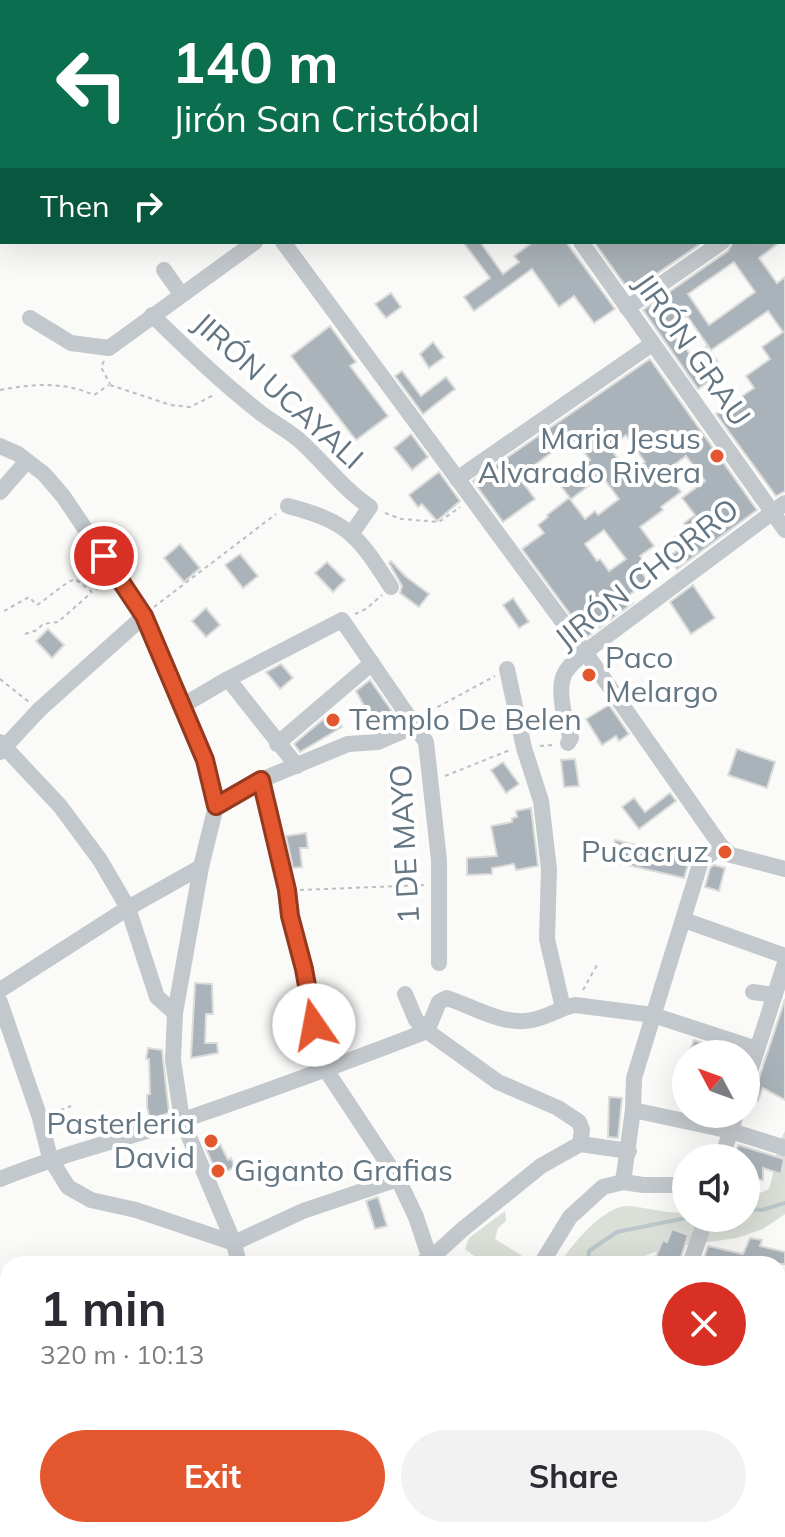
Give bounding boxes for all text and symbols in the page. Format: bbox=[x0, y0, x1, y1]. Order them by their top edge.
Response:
text: 140 m bbox=[172, 27, 339, 97]
icon: left bbox=[40, 32, 144, 136]
text: Jirón San Cristóbal bbox=[172, 96, 480, 141]
icon: right bbox=[126, 184, 170, 228]
text: Then bbox=[40, 187, 110, 225]
street label: JIRÓN GRAU bbox=[626, 266, 759, 433]
street label: JIRÓN UCAYALI bbox=[186, 304, 372, 477]
place label: Maria Jesus Alvarado Rivera bbox=[478, 419, 701, 491]
marker: Maria Jesus Alvarado Rivera bbox=[708, 447, 726, 465]
street label: JIRÓN CHORRO bbox=[547, 490, 746, 657]
pin bbox=[70, 522, 138, 590]
icon: arrive bbox=[82, 534, 126, 578]
place label: Paco Melargo bbox=[605, 638, 718, 710]
marker: Paco Melargo bbox=[580, 666, 598, 684]
place label: Templo De Belen bbox=[349, 700, 582, 738]
marker: Templo De Belen bbox=[324, 711, 342, 729]
street label: 1 DE MAYO bbox=[381, 763, 427, 925]
place label: Pucacruz bbox=[581, 832, 709, 870]
marker: Pucacruz bbox=[716, 843, 734, 861]
position arrow bbox=[272, 983, 356, 1067]
north arrow bbox=[672, 1040, 760, 1128]
map controls bbox=[672, 1040, 760, 1232]
place label: Pasterleria David bbox=[46, 1104, 195, 1176]
marker: Pasterleria David bbox=[202, 1132, 220, 1150]
button: sound bbox=[672, 1144, 760, 1232]
place label: Giganto Grafias bbox=[234, 1151, 453, 1189]
marker: Giganto Grafias bbox=[209, 1162, 227, 1180]
text: 1 min bbox=[40, 1278, 167, 1338]
button: close bbox=[662, 1282, 746, 1366]
text: 320 m · 10:13 bbox=[40, 1338, 204, 1371]
button: Exit bbox=[40, 1430, 385, 1522]
button: Share bbox=[401, 1430, 746, 1522]

